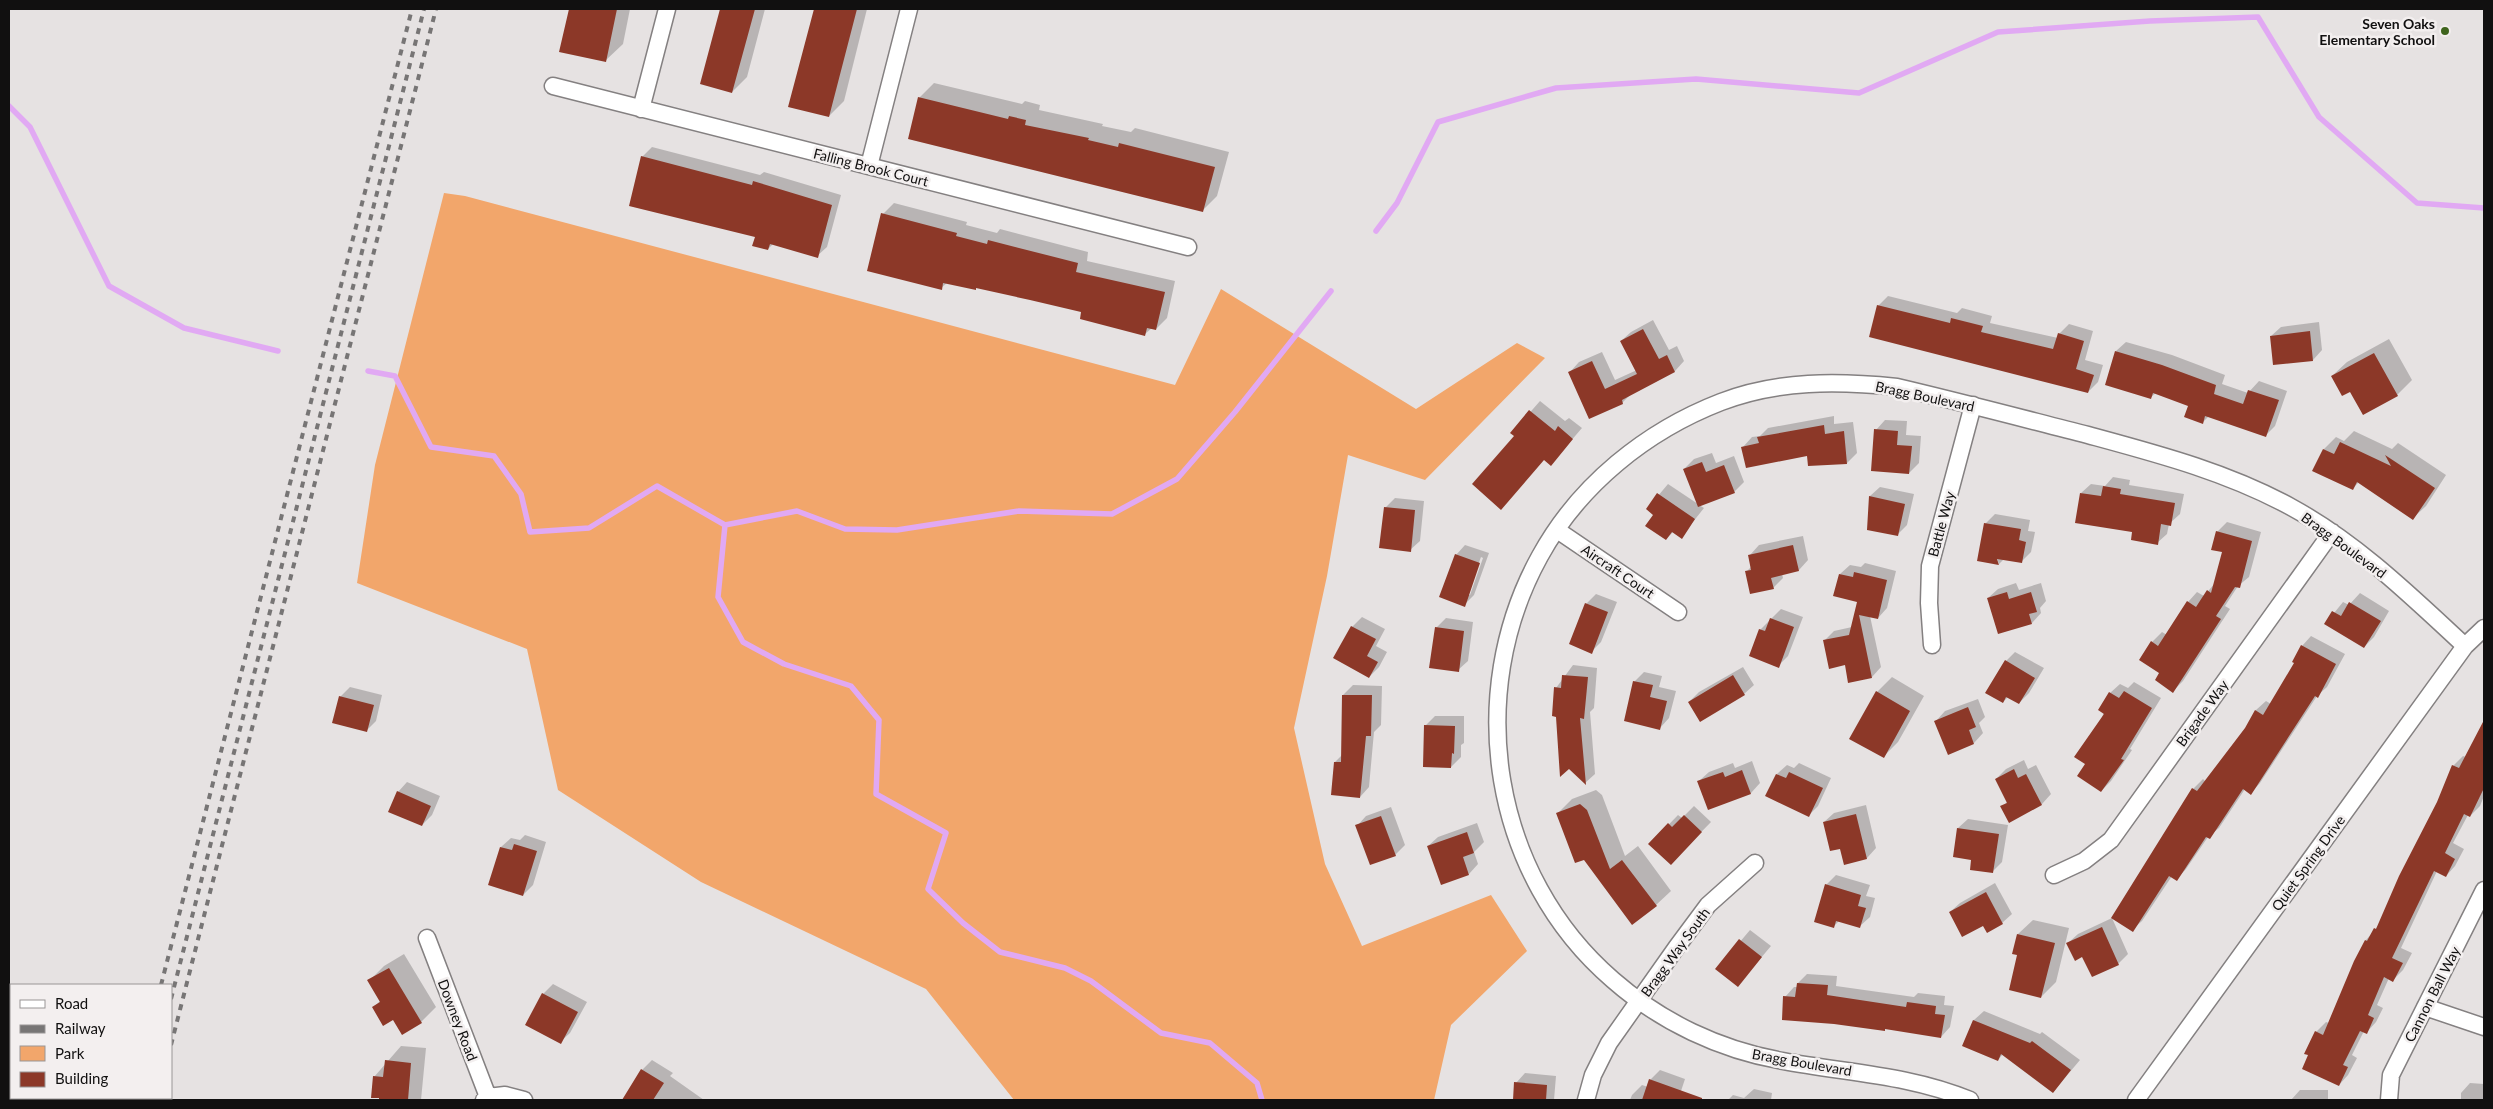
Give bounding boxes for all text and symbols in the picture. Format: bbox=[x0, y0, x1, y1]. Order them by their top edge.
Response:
place label: Seven Oaks Elementary School bbox=[2319, 15, 2435, 48]
marker: Seven Oaks Elementary School bbox=[2439, 25, 2451, 37]
street label: Falling Brook Court bbox=[812, 144, 930, 190]
street label: Bragg Boulevard bbox=[1874, 377, 1976, 415]
street label: Battle Way bbox=[1924, 489, 1958, 559]
street label: Bragg Boulevard bbox=[2298, 508, 2390, 582]
street label: Aircraft Court bbox=[1578, 540, 1658, 602]
street label: Brigade Way bbox=[2172, 676, 2232, 750]
street label: Quiet Spring Drive bbox=[2268, 812, 2348, 914]
street label: Bragg Way South bbox=[1637, 904, 1713, 1000]
street label: Cannon Ball Way bbox=[2401, 943, 2464, 1045]
street label: Downey Road bbox=[435, 977, 481, 1063]
legend bbox=[10, 984, 172, 1099]
text: Road bbox=[55, 994, 88, 1012]
text: Railway bbox=[55, 1019, 106, 1037]
text: Park bbox=[55, 1044, 85, 1062]
street label: Bragg Boulevard bbox=[1751, 1045, 1853, 1079]
text: Building bbox=[55, 1069, 108, 1087]

